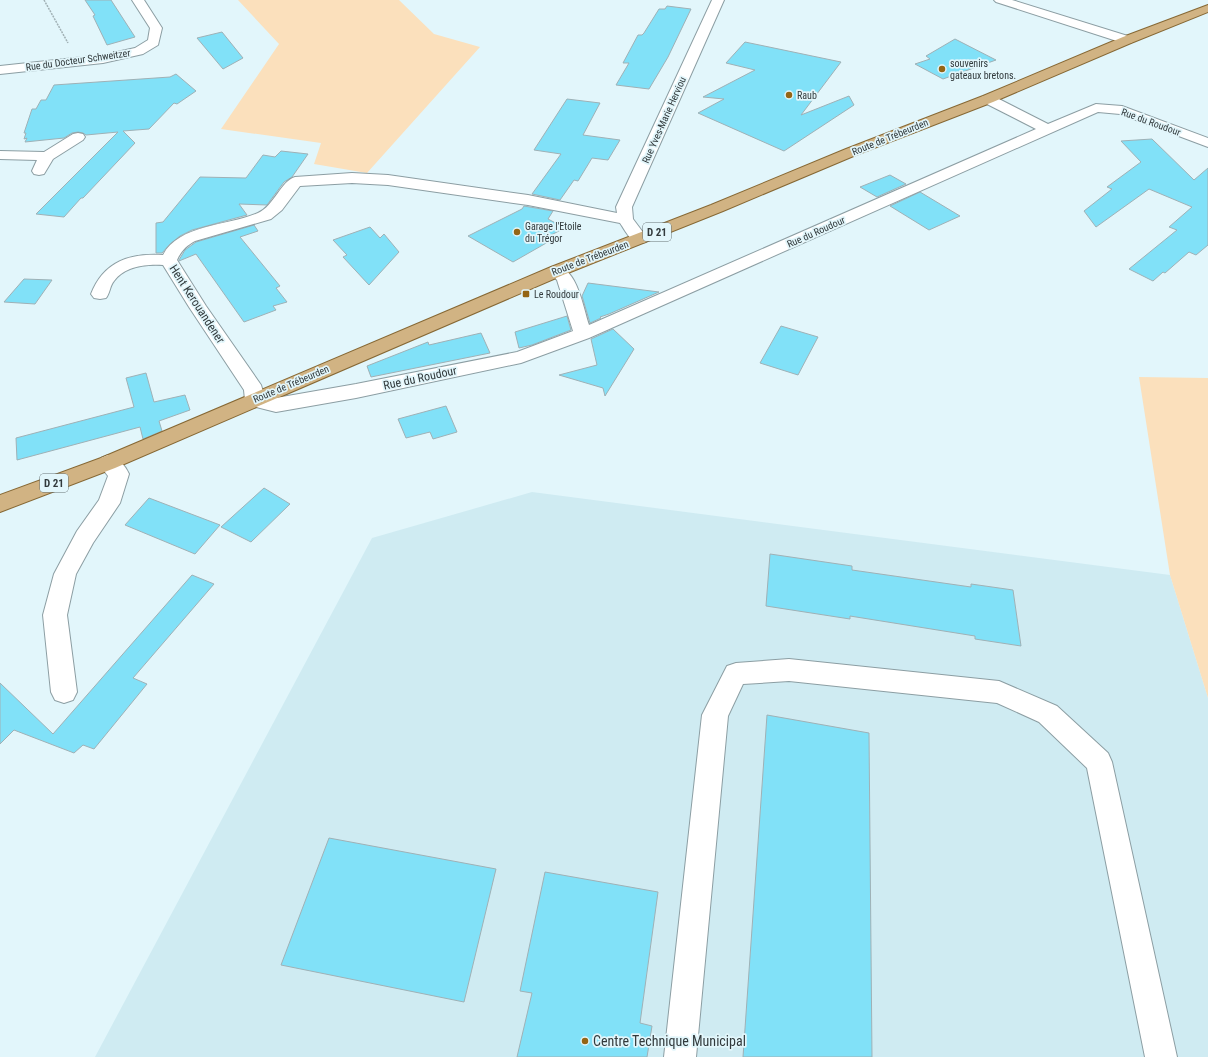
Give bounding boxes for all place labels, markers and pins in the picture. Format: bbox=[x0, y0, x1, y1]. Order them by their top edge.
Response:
place label: souvenirs gateaux bretons. bbox=[950, 58, 1016, 81]
marker: souvenirs gateaux bretons. bbox=[937, 64, 947, 74]
marker: Raub bbox=[784, 90, 794, 100]
place label: Raub bbox=[797, 90, 817, 101]
place label: Garage l'Etoile du Trégor bbox=[525, 221, 582, 244]
marker: Garage l'Etoile du Trégor bbox=[512, 227, 522, 237]
marker: Le Roudour bbox=[521, 289, 531, 299]
place label: Le Roudour bbox=[534, 289, 579, 300]
place label: Centre Technique Municipal bbox=[593, 1033, 746, 1049]
marker: Centre Technique Municipal bbox=[580, 1036, 590, 1046]

